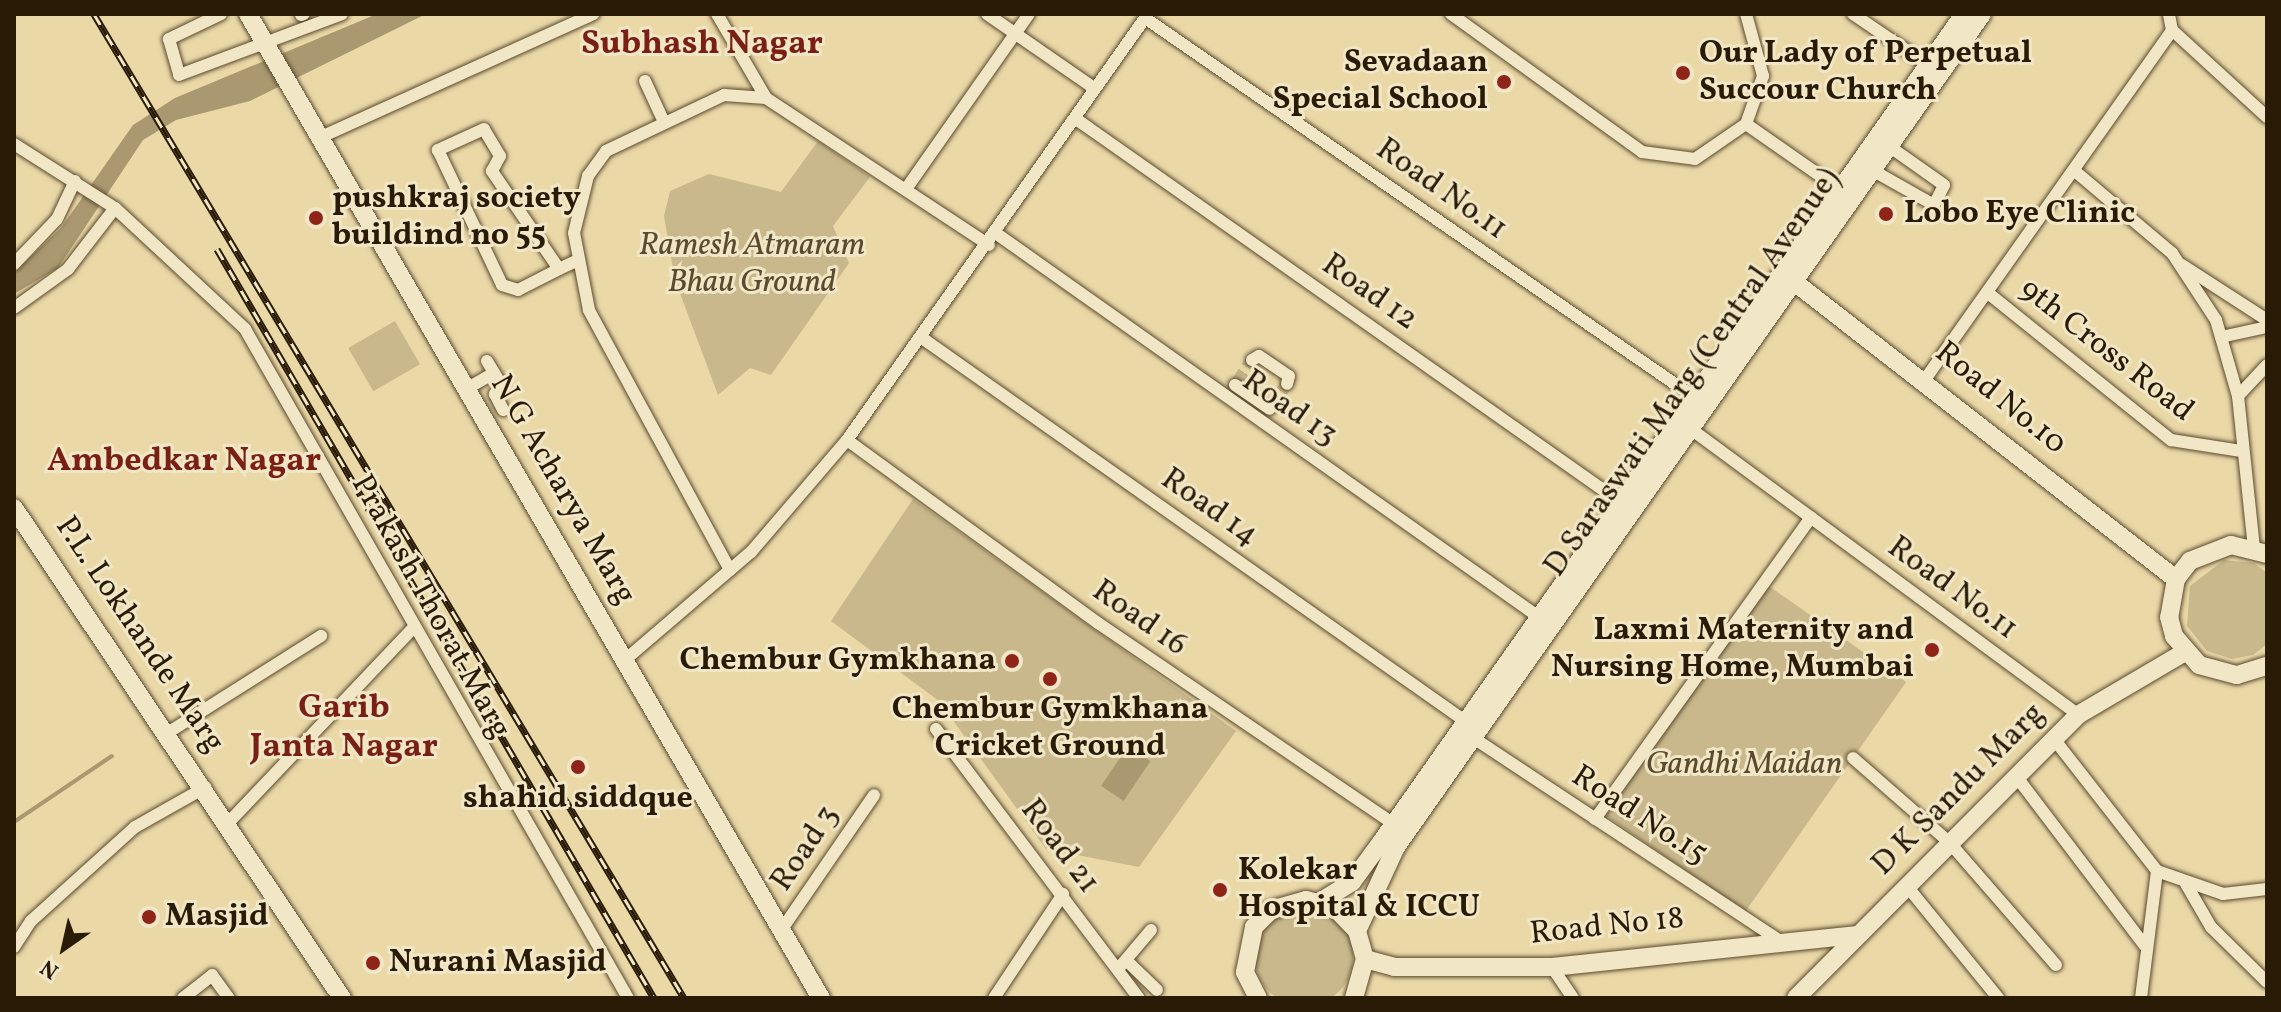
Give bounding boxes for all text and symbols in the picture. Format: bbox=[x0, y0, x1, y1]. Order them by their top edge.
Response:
district label: Subhash Nagar bbox=[581, 25, 823, 65]
place label: Our Lady of Perpetual Succour Church bbox=[1699, 36, 2030, 111]
place label: Sevadaan Special School bbox=[1273, 45, 1488, 120]
marker: Our Lady of Perpetual Succour Church bbox=[1674, 64, 1692, 82]
marker: Sevadaan Special School bbox=[1495, 73, 1513, 91]
street label: Road No.11 bbox=[1368, 131, 1514, 249]
street label: D Saraswati Marg (Central Avenue) bbox=[1537, 161, 1849, 585]
place label: pushkraj society buildind no 55 bbox=[332, 181, 581, 256]
place label: Lobo Eye Clinic bbox=[1904, 195, 2135, 233]
marker: Lobo Eye Clinic bbox=[1875, 203, 1897, 225]
marker: pushkraj society buildind no 55 bbox=[307, 209, 325, 227]
park label: Ramesh Atmaram Bhau Ground bbox=[639, 228, 865, 303]
street label: Road 12 bbox=[1314, 246, 1424, 340]
street label: 9th Cross Road bbox=[2011, 271, 2201, 431]
street label: Road No.10 bbox=[1926, 334, 2074, 464]
street label: Road 13 bbox=[1234, 362, 1344, 456]
street label: N G Acharya Marg bbox=[481, 368, 643, 612]
district label: Ambedkar Nagar bbox=[47, 442, 321, 482]
street label: Road 14 bbox=[1153, 461, 1265, 555]
street label: Prakash Thorat Marg bbox=[341, 468, 519, 746]
street label: P.L. Lokhande Marg bbox=[46, 510, 232, 760]
street label: Road No.11 bbox=[1879, 529, 2025, 649]
street label: Road 16 bbox=[1084, 573, 1194, 665]
place label: Laxmi Maternity and Nursing Home, Mumbai bbox=[1551, 613, 1914, 688]
marker: Laxmi Maternity and Nursing Home, Mumbai bbox=[1921, 639, 1943, 661]
place label: Chembur Gymkhana bbox=[679, 642, 996, 680]
marker: Chembur Gymkhana bbox=[1003, 652, 1021, 670]
marker: Chembur Gymkhana Cricket Ground bbox=[1041, 670, 1059, 688]
district label: Garib Janta Nagar bbox=[250, 688, 438, 768]
place label: Chembur Gymkhana Cricket Ground bbox=[892, 692, 1208, 767]
street label: D K Sandu Marg bbox=[1865, 696, 2053, 884]
park label: Gandhi Maidan bbox=[1646, 746, 1842, 784]
marker: shahid siddque bbox=[569, 758, 587, 776]
street label: Road No.15 bbox=[1564, 758, 1714, 874]
place label: shahid siddque bbox=[463, 780, 693, 818]
street label: Road 21 bbox=[1011, 792, 1107, 902]
street label: Road 3 bbox=[764, 799, 848, 899]
place label: Kolekar Hospital & ICCU bbox=[1238, 853, 1480, 928]
marker: Kolekar Hospital & ICCU bbox=[1209, 879, 1231, 901]
place label: Masjid bbox=[165, 898, 268, 936]
street label: Road No 18 bbox=[1528, 900, 1686, 954]
north arrow bbox=[24, 908, 104, 988]
marker: Masjid bbox=[140, 908, 158, 926]
place label: Nurani Masjid bbox=[389, 944, 607, 982]
text: N bbox=[35, 951, 66, 986]
marker: Nurani Masjid bbox=[364, 954, 382, 972]

